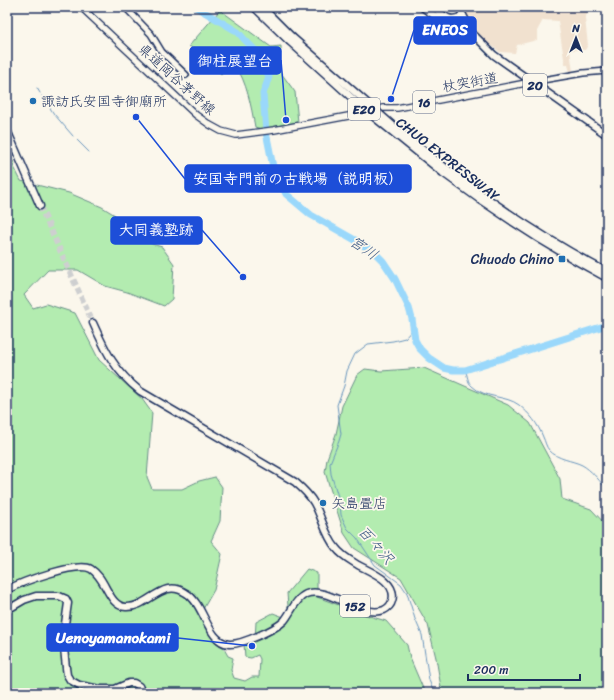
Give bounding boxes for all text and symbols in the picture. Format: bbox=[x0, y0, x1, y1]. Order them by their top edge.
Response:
callout: ENEOS bbox=[414, 17, 476, 44]
text: ENEOS bbox=[422, 17, 469, 43]
north arrow bbox=[556, 18, 596, 58]
text: N bbox=[571, 19, 580, 38]
street label: 県道岡谷茅野線 bbox=[132, 37, 221, 121]
callout: 御柱展望台 bbox=[190, 47, 281, 74]
text: 御柱展望台 bbox=[197, 48, 273, 74]
street label: 杖突街道 bbox=[440, 65, 500, 100]
road number: 20 bbox=[523, 74, 547, 96]
place label: 諏訪氏安国寺御廟所 bbox=[41, 89, 167, 114]
road number: 16 bbox=[413, 91, 435, 113]
marker: 諏訪氏安国寺御廟所 bbox=[28, 96, 38, 106]
road number: E20 bbox=[348, 98, 380, 120]
street label: CHUO EXPRESSWAY bbox=[390, 111, 505, 208]
callout: 安国寺門前の古戦場（説明板） bbox=[185, 165, 411, 192]
text: 安国寺門前の古戦場（説明板） bbox=[193, 166, 403, 192]
callout: 大同義塾跡 bbox=[111, 217, 202, 244]
text: 大同義塾跡 bbox=[118, 217, 194, 243]
water label: 宮川 bbox=[344, 229, 384, 267]
place label: Chuodo Chino bbox=[471, 247, 554, 272]
marker: Chuodo Chino bbox=[557, 254, 567, 264]
place label: 矢島畳店 bbox=[331, 491, 387, 516]
marker: 矢島畳店 bbox=[318, 498, 328, 508]
water label: 百々沢 bbox=[351, 520, 401, 571]
road number: 152 bbox=[340, 595, 370, 617]
callout: Uenoyamanokami bbox=[47, 624, 178, 651]
text: Uenoyamanokami bbox=[56, 625, 171, 651]
scale bar bbox=[468, 656, 580, 682]
text: 200 m bbox=[474, 659, 508, 681]

